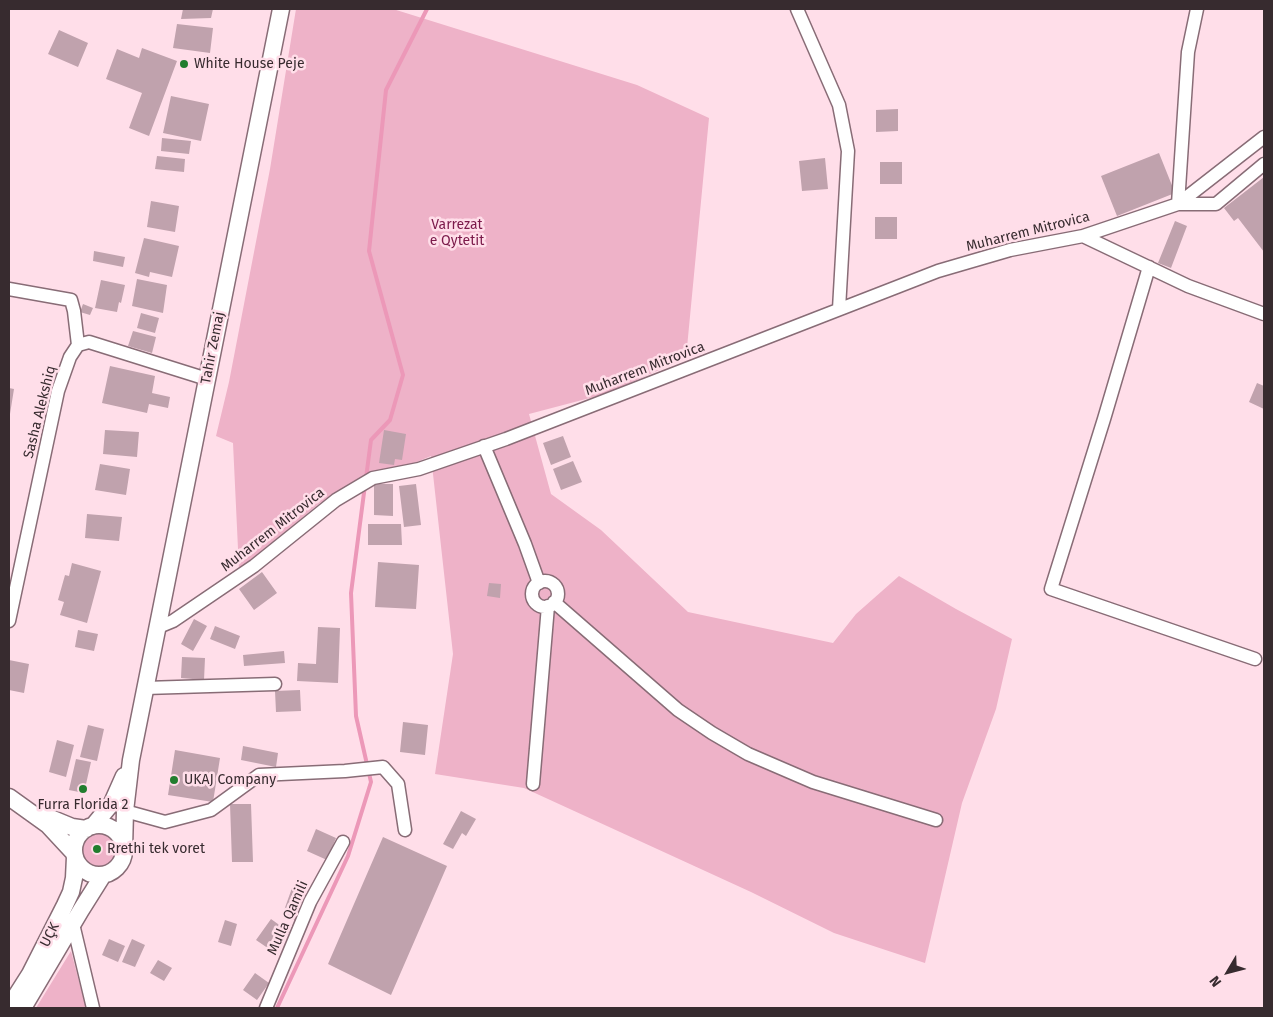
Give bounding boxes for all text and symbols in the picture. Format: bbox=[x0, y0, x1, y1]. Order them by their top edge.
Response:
place label: White House Peje bbox=[194, 56, 305, 72]
marker: White House Peje bbox=[178, 58, 190, 70]
street label: Muharrem Mitrovica bbox=[965, 209, 1091, 255]
park label: Varrezat e Qytetit bbox=[430, 217, 484, 250]
street label: Tahir Zemaj bbox=[198, 310, 228, 386]
street label: Muharrem Mitrovica bbox=[583, 338, 707, 400]
street label: Sasha Alekshiq bbox=[20, 364, 60, 460]
street label: Muharrem Mitrovica bbox=[218, 484, 328, 576]
place label: UKAJ Company bbox=[184, 772, 276, 788]
marker: UKAJ Company bbox=[168, 774, 180, 786]
marker: Furra Florida 2 bbox=[77, 783, 89, 795]
place label: Furra Florida 2 bbox=[37, 797, 129, 813]
place label: Rrethi tek voret bbox=[107, 841, 205, 857]
marker: Rrethi tek voret bbox=[91, 843, 103, 855]
street label: Mulla Qamili bbox=[264, 878, 312, 958]
street label: UÇK bbox=[37, 920, 63, 950]
north arrow bbox=[1203, 947, 1253, 997]
text: N bbox=[1206, 973, 1225, 990]

